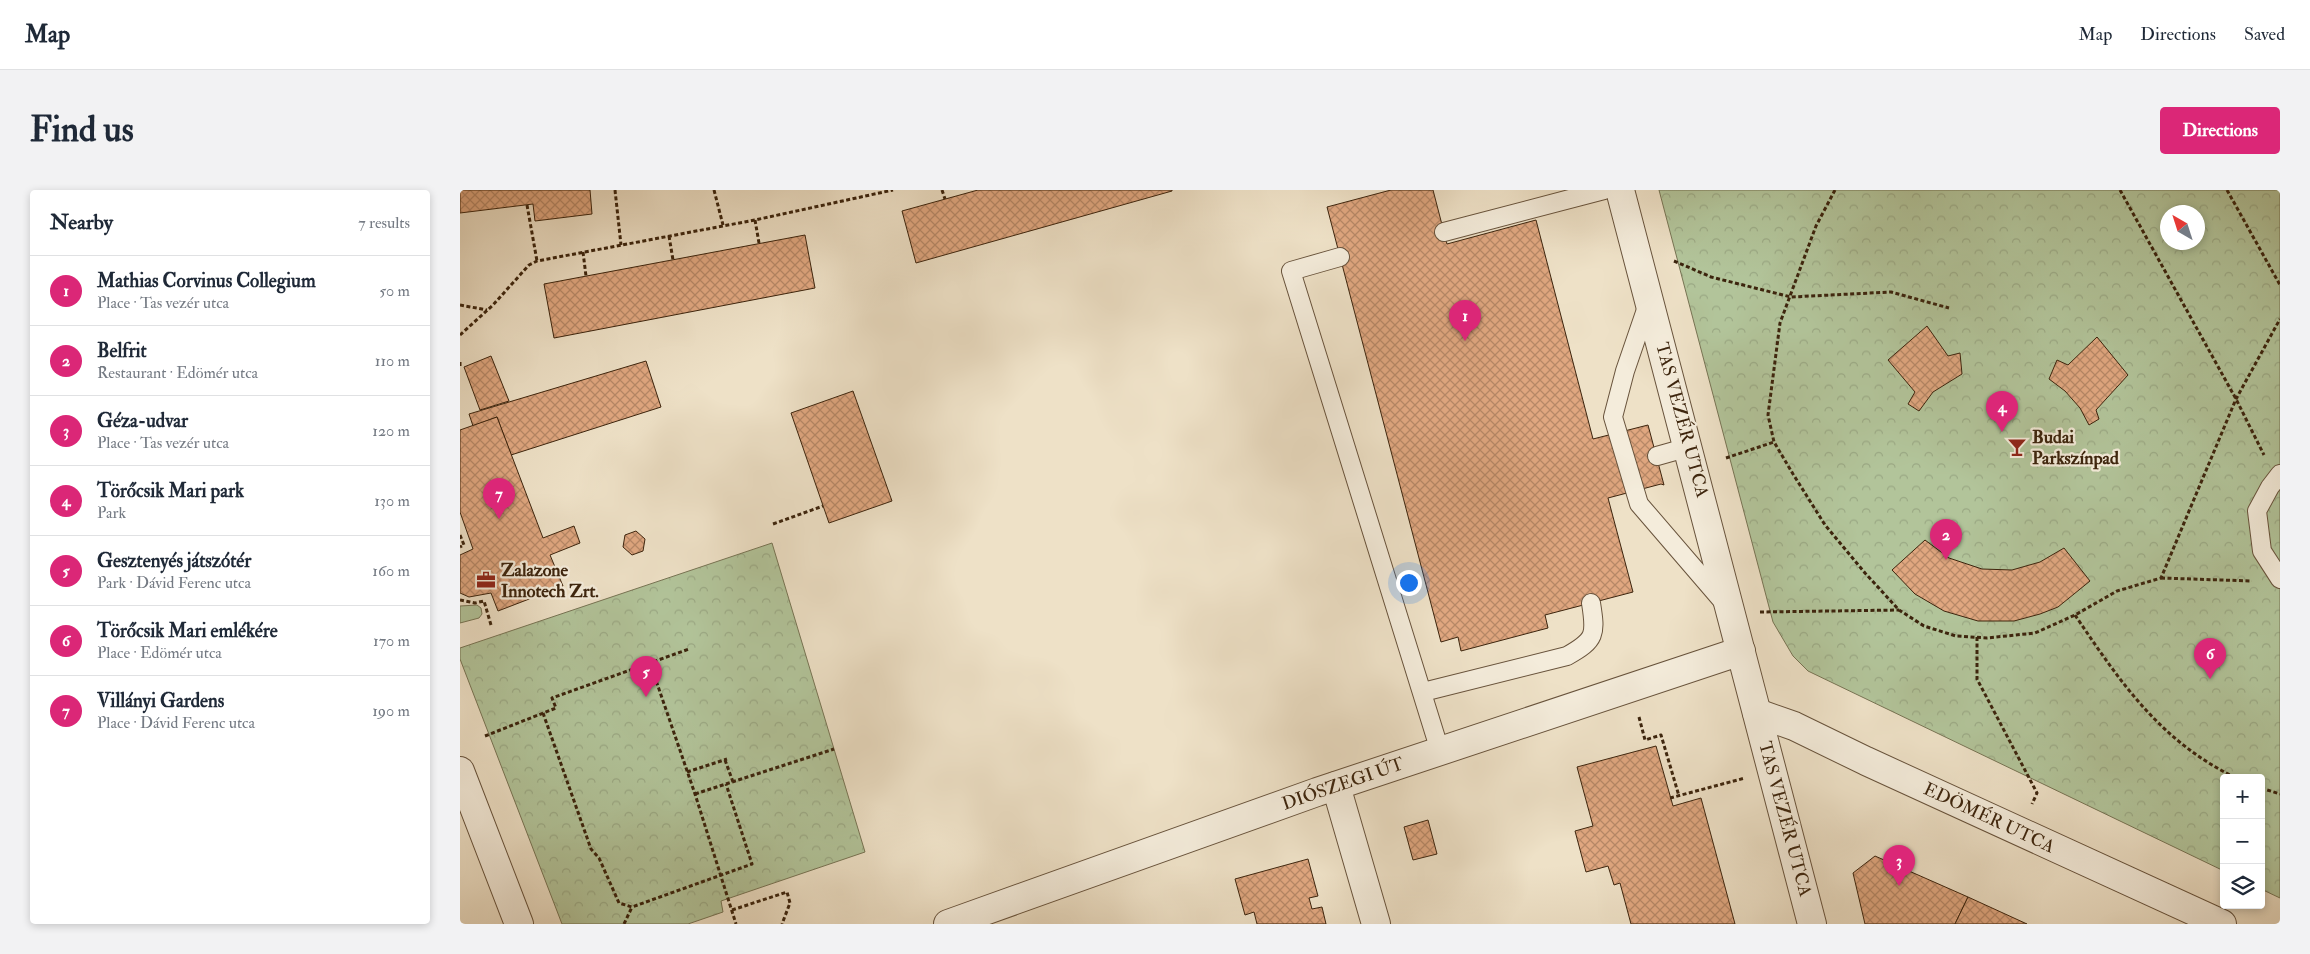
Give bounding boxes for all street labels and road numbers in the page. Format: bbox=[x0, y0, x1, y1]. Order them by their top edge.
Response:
street label: TAS VEZÉR UTCA bbox=[1650, 340, 1714, 501]
street label: TAS VEZÉR UTCA bbox=[1753, 739, 1817, 900]
street label: DIÓSZEGI ÚT bbox=[1279, 752, 1408, 816]
street label: EDÖMÉR UTCA bbox=[1920, 778, 2059, 859]

